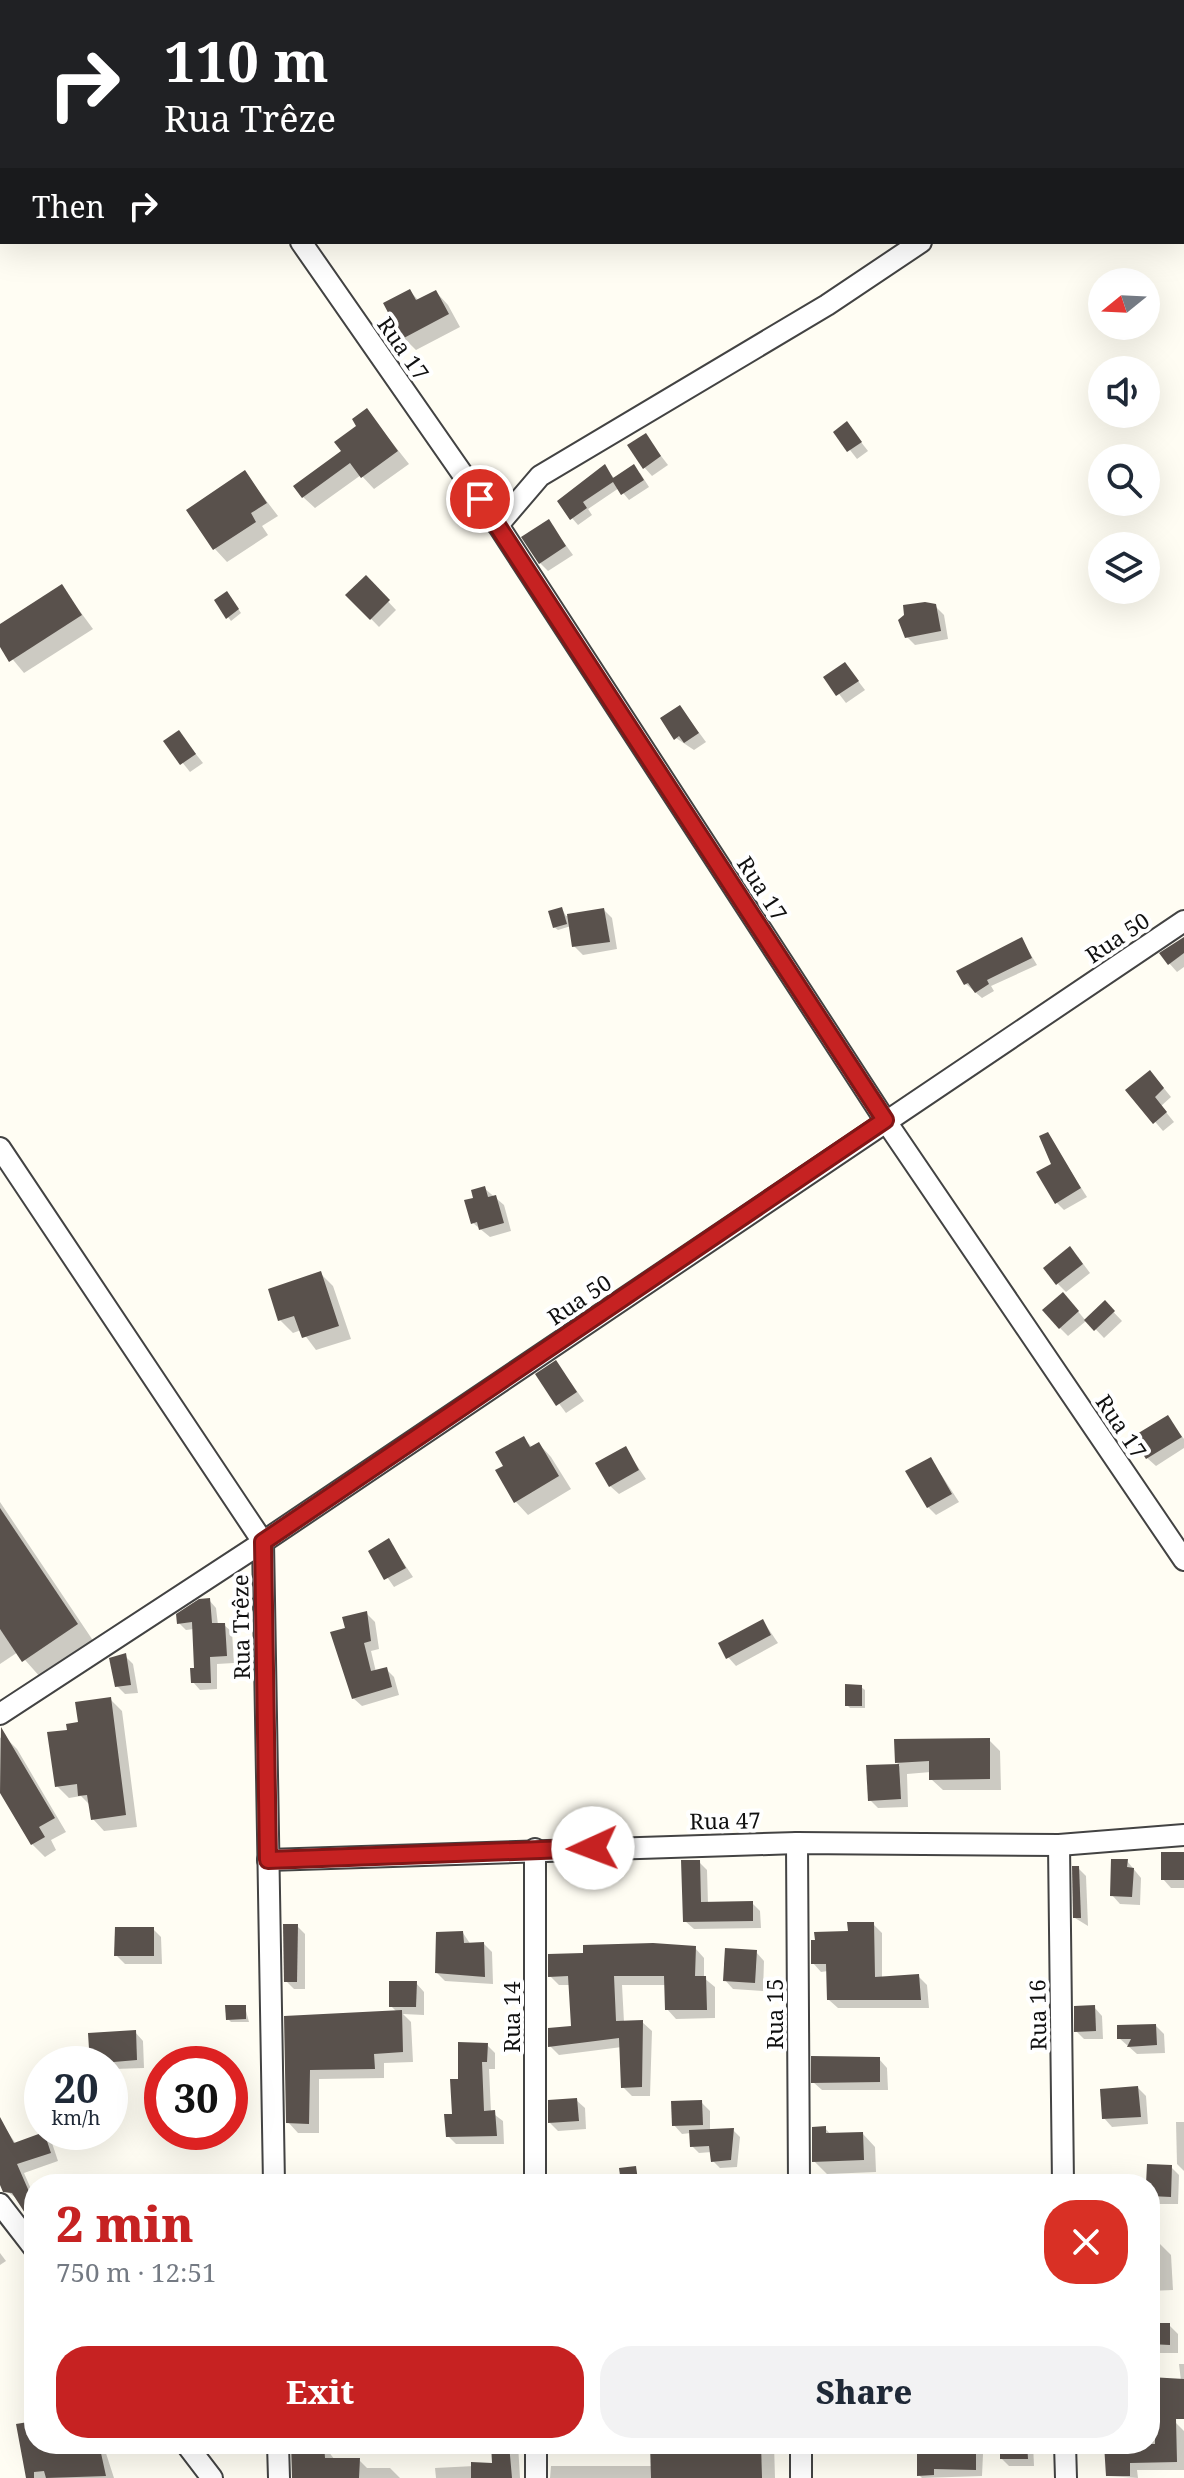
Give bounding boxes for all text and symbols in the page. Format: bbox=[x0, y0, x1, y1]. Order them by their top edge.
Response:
text: 110 m bbox=[164, 22, 329, 98]
icon: right bbox=[32, 32, 136, 136]
text: Rua Trêze bbox=[164, 94, 336, 143]
icon: right bbox=[121, 184, 165, 228]
text: Then bbox=[32, 186, 105, 227]
north arrow bbox=[1088, 268, 1160, 340]
map controls bbox=[1088, 268, 1160, 604]
street label: Rua 17 bbox=[371, 310, 437, 386]
button: sound bbox=[1088, 356, 1160, 428]
button: search bbox=[1088, 444, 1160, 516]
pin bbox=[446, 465, 514, 533]
icon: arrive bbox=[458, 477, 502, 521]
button: layers bbox=[1088, 532, 1160, 604]
street label: Rua 17 bbox=[731, 850, 795, 926]
street label: Rua 50 bbox=[1079, 905, 1155, 969]
street label: Rua 50 bbox=[541, 1267, 617, 1331]
street label: Rua 17 bbox=[1090, 1388, 1154, 1464]
street label: Rua Trêze bbox=[224, 1574, 256, 1680]
street label: Rua 47 bbox=[689, 1804, 761, 1836]
position arrow bbox=[551, 1806, 635, 1890]
street label: Rua 15 bbox=[759, 1978, 789, 2050]
street label: Rua 16 bbox=[1021, 1979, 1053, 2051]
street label: Rua 14 bbox=[496, 1981, 526, 2053]
speed limit sign: 30 bbox=[144, 2046, 248, 2150]
text: 20 bbox=[53, 2060, 99, 2115]
text: km/h bbox=[51, 2104, 101, 2131]
text: 2 min bbox=[56, 2191, 194, 2256]
button: close bbox=[1044, 2200, 1128, 2284]
text: 750 m · 12:51 bbox=[56, 2254, 217, 2290]
button: Exit bbox=[56, 2346, 584, 2438]
button: Share bbox=[600, 2346, 1128, 2438]

